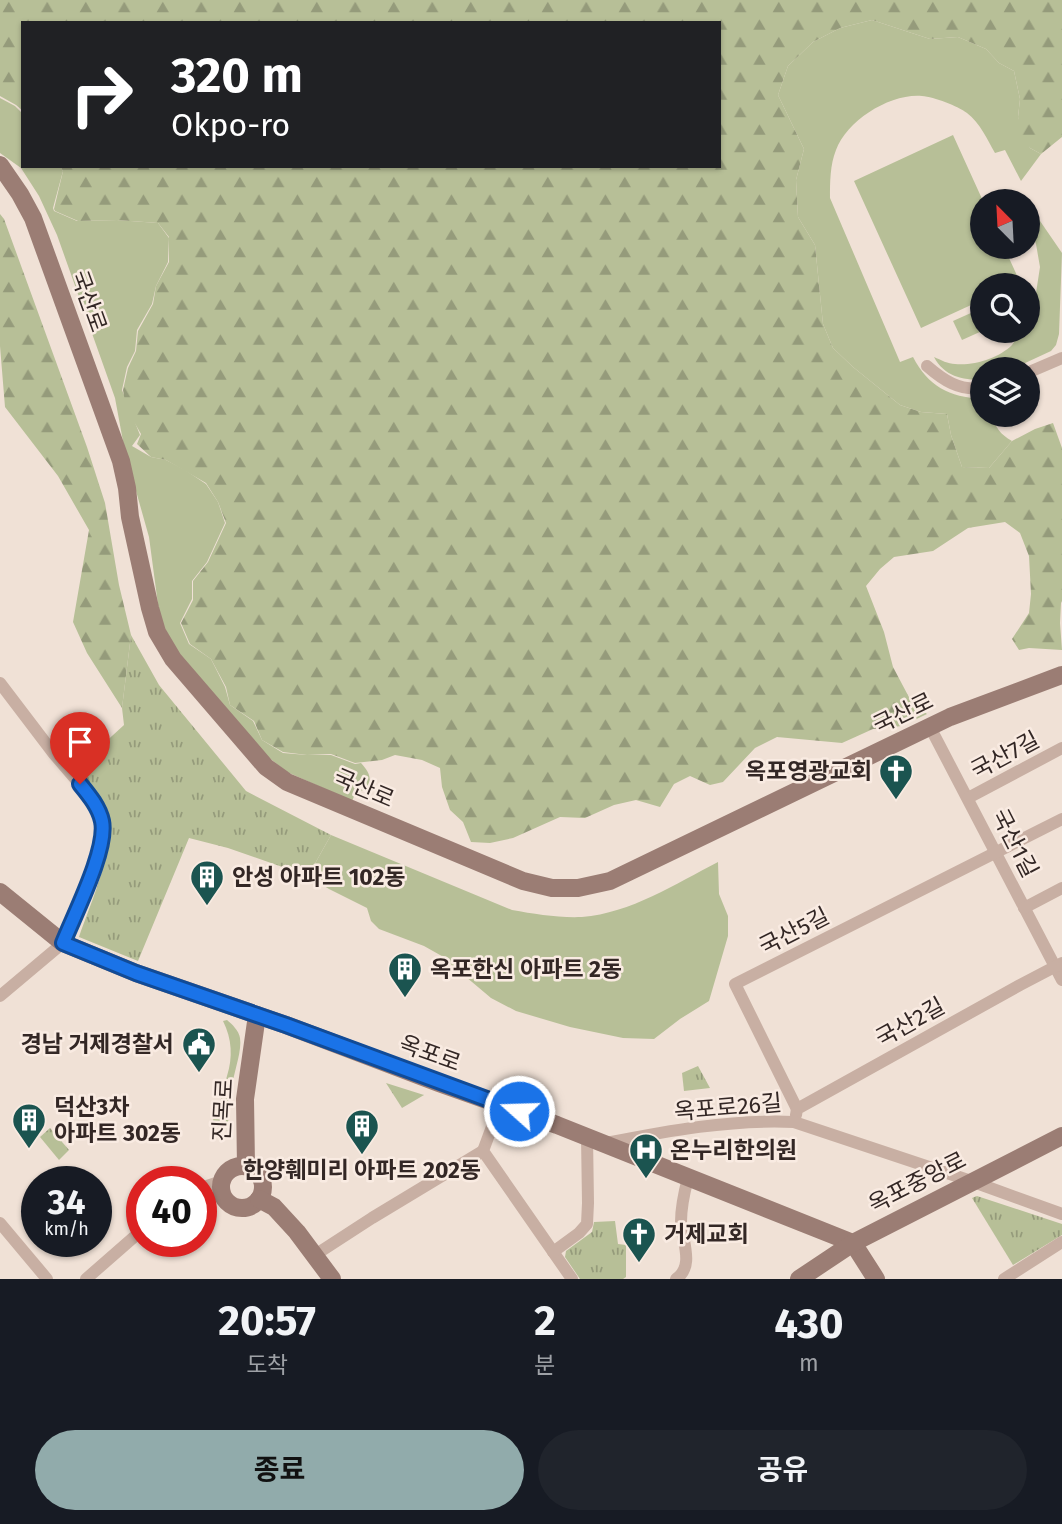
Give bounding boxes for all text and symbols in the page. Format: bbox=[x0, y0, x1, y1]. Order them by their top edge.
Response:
text: 320 m bbox=[171, 46, 303, 105]
icon: right bbox=[56, 49, 147, 140]
text: Okpo-ro bbox=[171, 106, 290, 144]
north arrow bbox=[970, 189, 1040, 259]
map controls bbox=[970, 189, 1040, 427]
street label: 국산로 bbox=[65, 266, 113, 336]
button: search bbox=[970, 273, 1040, 343]
button: layers bbox=[970, 357, 1040, 427]
street label: 국산로 bbox=[868, 687, 938, 739]
pin bbox=[50, 712, 110, 784]
icon: arrive bbox=[61, 723, 99, 761]
street label: 국산7길 bbox=[966, 725, 1044, 785]
church icon: 옥포영광교회 bbox=[877, 752, 915, 801]
place label: 옥포영광교회 bbox=[745, 757, 872, 785]
street label: 국산로 bbox=[329, 763, 399, 813]
street label: 국산1길 bbox=[986, 804, 1044, 882]
building icon: 안성 아파트 102동 bbox=[188, 858, 226, 907]
place label: 안성 아파트 102동 bbox=[232, 863, 406, 891]
street label: 국산5길 bbox=[754, 901, 834, 961]
building icon: 옥포한신 아파트 2동 bbox=[386, 950, 424, 999]
place label: 옥포한신 아파트 2동 bbox=[430, 955, 622, 983]
street label: 국산2길 bbox=[870, 992, 950, 1052]
public building icon: 경남 거제경찰서 bbox=[180, 1025, 218, 1074]
street label: 옥포로 bbox=[395, 1029, 465, 1077]
place label: 경남 거제경찰서 bbox=[20, 1030, 174, 1058]
position arrow bbox=[482, 1074, 556, 1148]
street label: 진목로 bbox=[207, 1078, 239, 1142]
street label: 옥포로26길 bbox=[673, 1088, 783, 1126]
place label: 덕산3차 아파트 302동 bbox=[54, 1093, 181, 1147]
building icon: 덕산3차 아파트 302동 bbox=[10, 1101, 48, 1150]
building icon: 한양훼미리 아파트 202동 bbox=[343, 1107, 381, 1156]
hospital icon: 온누리한의원 bbox=[627, 1131, 665, 1180]
place label: 온누리한의원 bbox=[670, 1136, 797, 1164]
street label: 옥포중앙로 bbox=[864, 1146, 970, 1218]
place label: 한양훼미리 아파트 202동 bbox=[243, 1156, 481, 1184]
speed limit sign: 40 bbox=[126, 1166, 217, 1257]
text: 34 bbox=[48, 1181, 85, 1223]
church icon: 거제교회 bbox=[620, 1215, 658, 1264]
text: km/h bbox=[44, 1218, 89, 1240]
place label: 거제교회 bbox=[664, 1220, 749, 1248]
text: 20:57 bbox=[218, 1296, 316, 1346]
text: 2 bbox=[534, 1296, 556, 1346]
text: 430 bbox=[774, 1299, 844, 1349]
text: m bbox=[799, 1349, 819, 1377]
text: 도착 bbox=[246, 1351, 288, 1379]
text: 분 bbox=[535, 1351, 556, 1379]
button: 종료 bbox=[35, 1430, 524, 1510]
button: 공유 bbox=[538, 1430, 1027, 1510]

